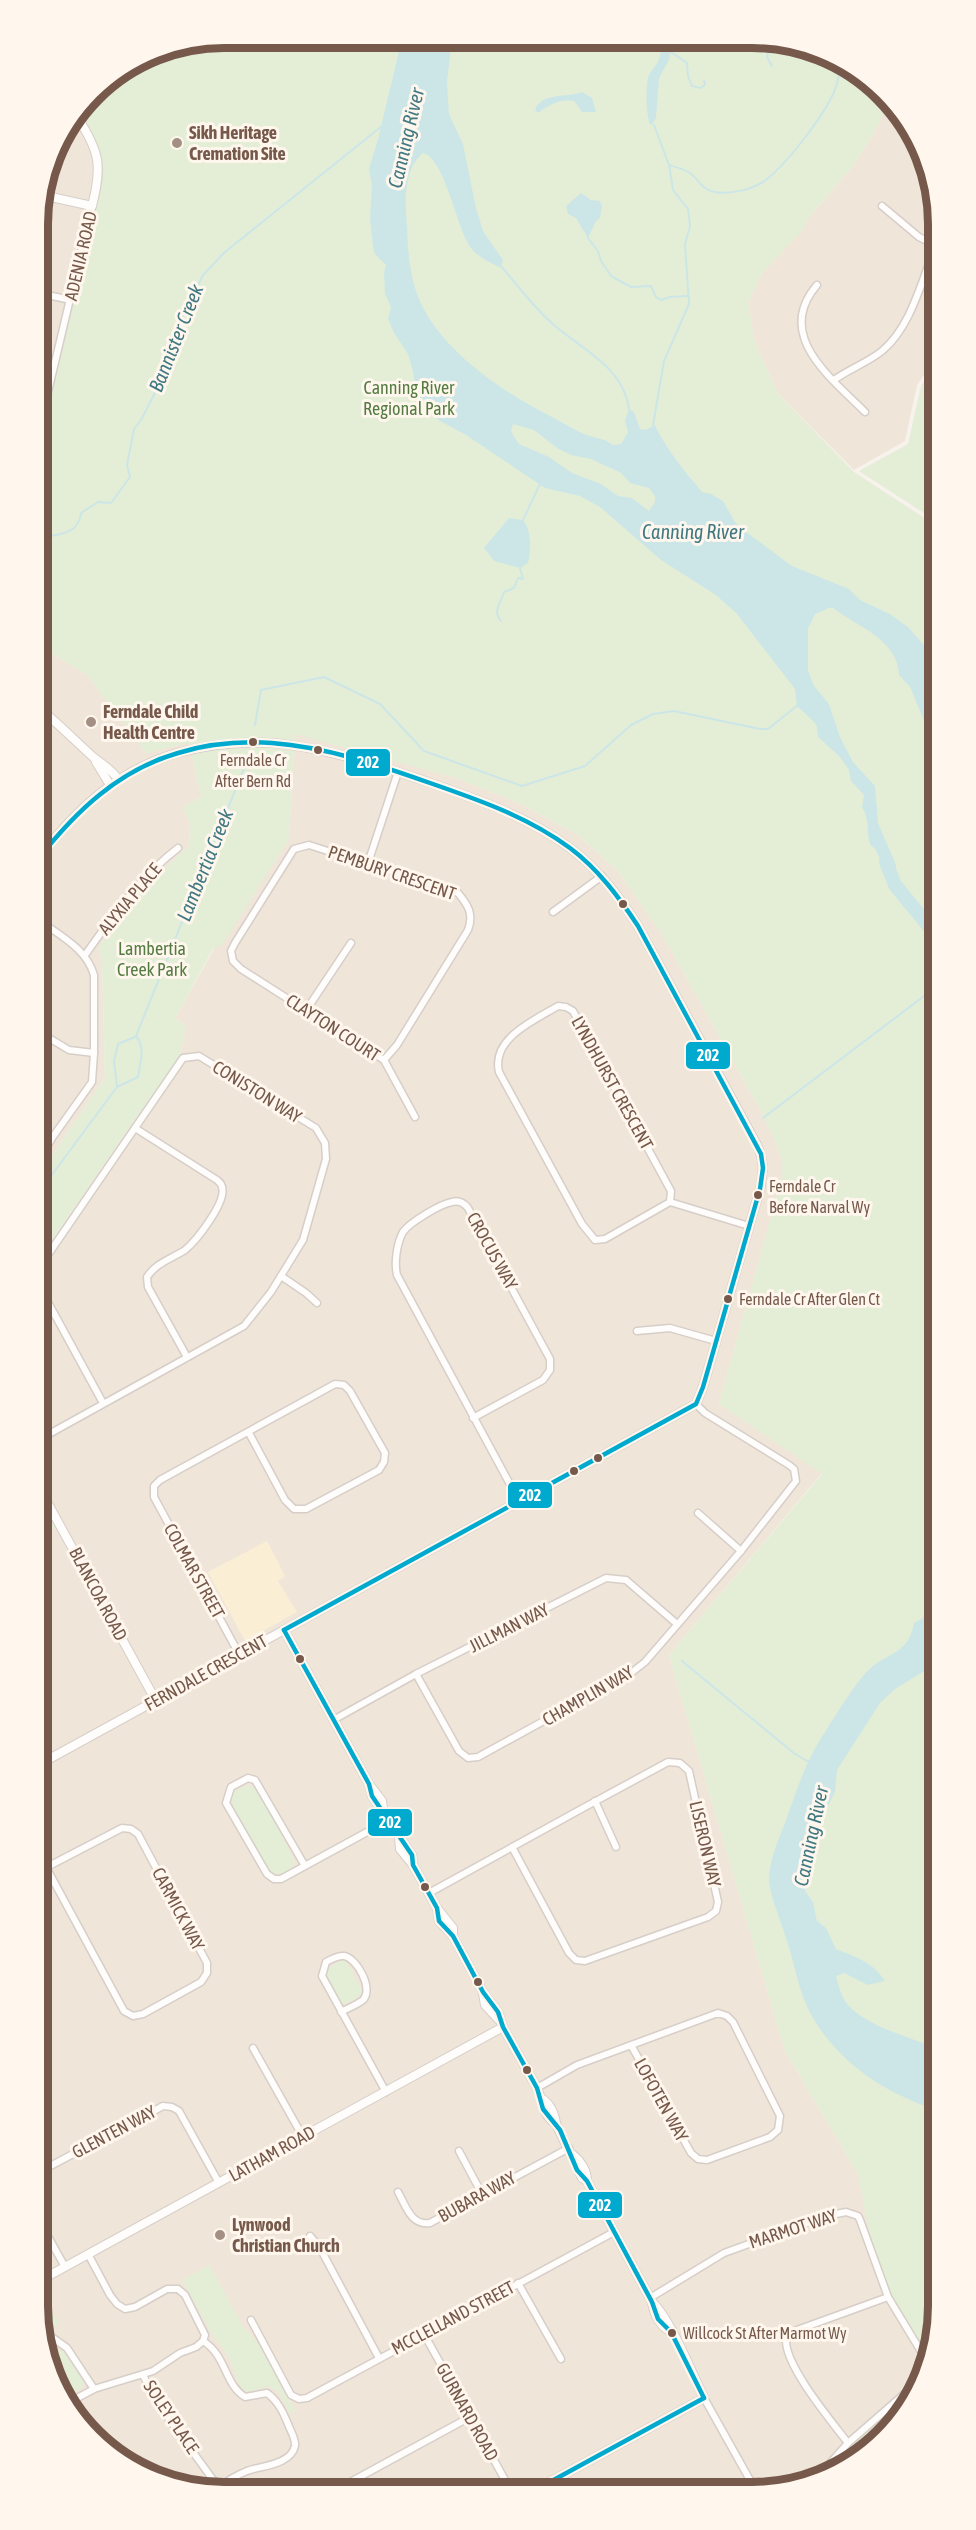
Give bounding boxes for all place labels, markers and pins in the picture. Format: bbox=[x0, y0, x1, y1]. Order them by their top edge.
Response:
place label: Sikh Heritage Cremation Site bbox=[189, 122, 286, 164]
marker: Sikh Heritage Cremation Site bbox=[170, 136, 184, 150]
place label: Ferndale Child Health Centre bbox=[103, 701, 198, 743]
marker: Ferndale Child Health Centre bbox=[84, 715, 98, 729]
marker: Ferndale Cr After Bern Rd bbox=[247, 736, 259, 748]
unlabelled marker bbox=[312, 744, 324, 756]
place label: Ferndale Cr After Bern Rd bbox=[215, 751, 291, 790]
unlabelled marker bbox=[617, 898, 629, 910]
place label: Ferndale Cr Before Narval Wy bbox=[769, 1177, 870, 1217]
marker: Ferndale Cr Before Narval Wy bbox=[752, 1189, 764, 1201]
place label: Ferndale Cr After Glen Ct bbox=[739, 1290, 880, 1308]
marker: Ferndale Cr After Glen Ct bbox=[722, 1293, 734, 1305]
unlabelled marker bbox=[592, 1452, 604, 1464]
unlabelled marker bbox=[568, 1465, 580, 1477]
unlabelled marker bbox=[294, 1653, 306, 1665]
unlabelled marker bbox=[419, 1881, 431, 1893]
unlabelled marker bbox=[472, 1976, 484, 1988]
unlabelled marker bbox=[521, 2064, 533, 2076]
place label: Lynwood Christian Church bbox=[232, 2214, 340, 2256]
marker: Lynwood Christian Church bbox=[213, 2228, 227, 2242]
place label: Willcock St After Marmot Wy bbox=[683, 2324, 847, 2343]
marker: Willcock St After Marmot Wy bbox=[666, 2327, 678, 2339]

